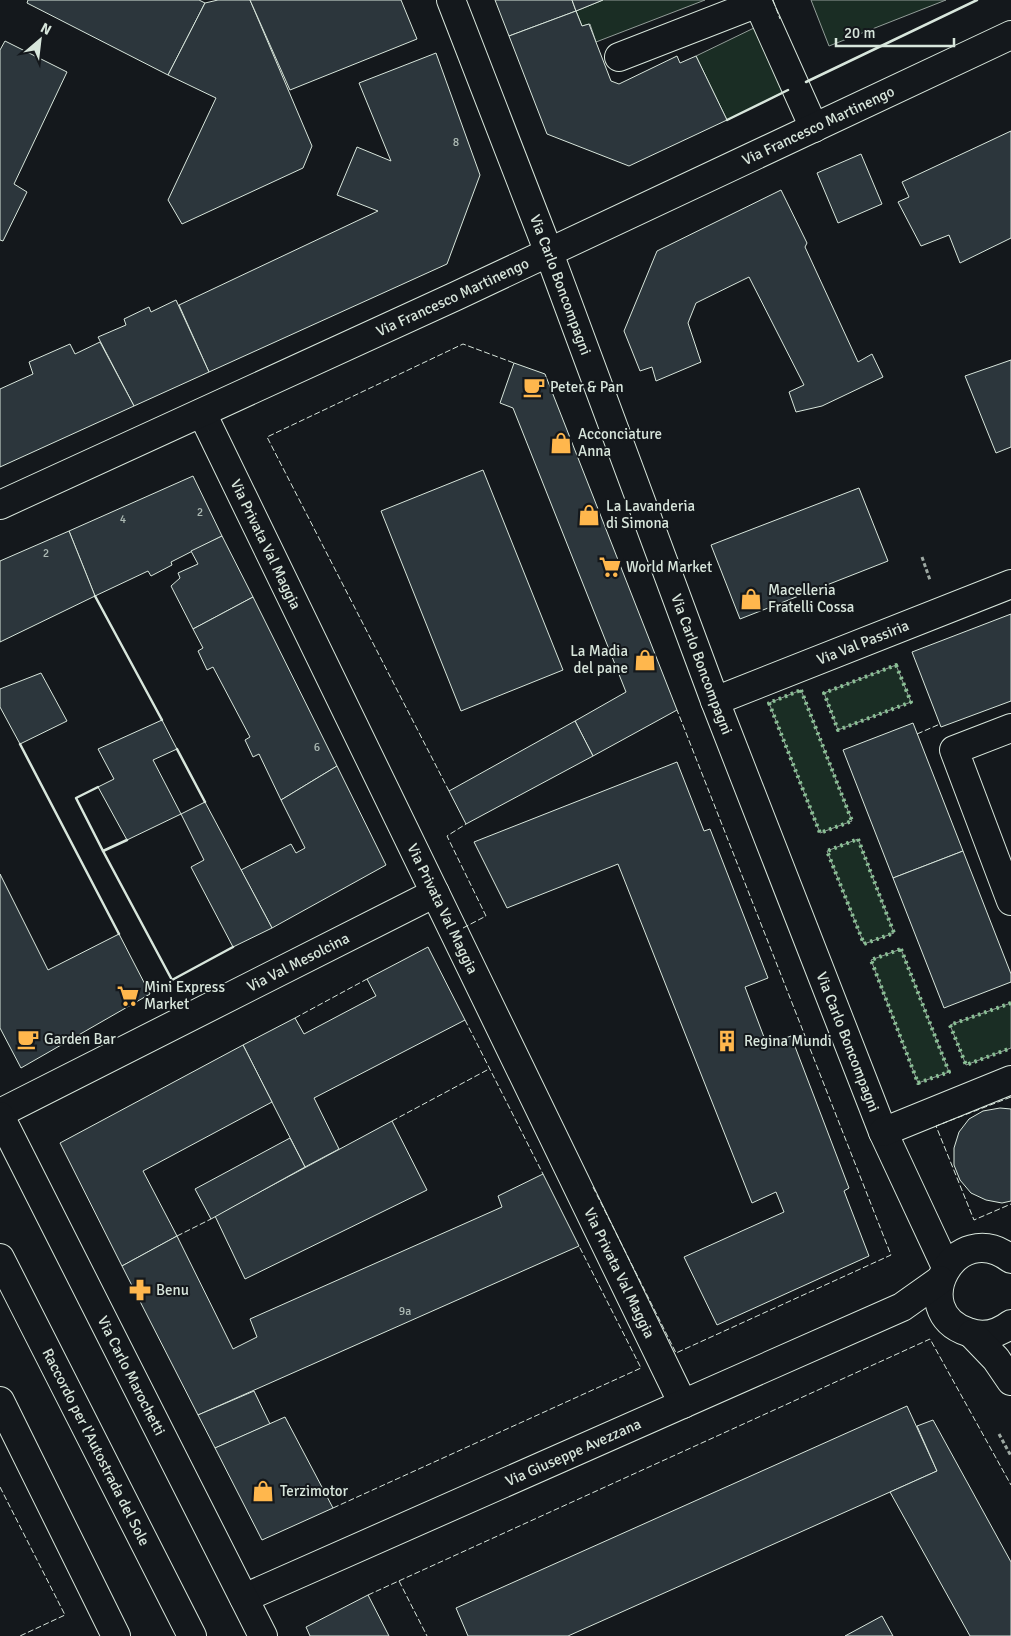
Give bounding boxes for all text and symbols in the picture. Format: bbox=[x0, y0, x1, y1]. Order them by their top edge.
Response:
north arrow bbox=[15, 15, 65, 65]
scale bar bbox=[836, 15, 954, 47]
text: N bbox=[38, 19, 54, 39]
text: 20 m bbox=[844, 24, 875, 42]
street label: Via Francesco Martinengo bbox=[739, 82, 898, 169]
house number: 8 bbox=[453, 135, 459, 150]
street label: Via Carlo Boncompagni bbox=[526, 212, 595, 357]
street label: Via Francesco Martinengo bbox=[373, 254, 532, 340]
cafe icon: Peter & Pan bbox=[521, 374, 547, 400]
place label: Peter & Pan bbox=[550, 378, 624, 396]
place label: Acconciature Anna bbox=[578, 425, 662, 460]
shop icon: Acconciature Anna bbox=[548, 430, 574, 456]
street label: Via Privata Val Maggia bbox=[227, 476, 305, 612]
place label: La Lavanderia di Simona bbox=[606, 497, 695, 532]
shop icon: La Lavanderia di Simona bbox=[576, 502, 602, 528]
house number: 2 bbox=[197, 505, 203, 520]
house number: 4 bbox=[120, 512, 127, 527]
house number: 2 bbox=[43, 546, 49, 561]
supermarket icon: World Market bbox=[597, 554, 623, 580]
place label: World Market bbox=[626, 558, 712, 576]
place label: Macelleria Fratelli Cossa bbox=[768, 581, 854, 616]
shop icon: Macelleria Fratelli Cossa bbox=[738, 586, 764, 612]
street label: Via Carlo Boncompagni bbox=[667, 592, 736, 737]
street label: Via Val Passiria bbox=[814, 616, 912, 669]
place label: La Madia del pane bbox=[570, 642, 628, 677]
shop icon: La Madia del pane bbox=[632, 647, 658, 673]
house number: 6 bbox=[314, 740, 320, 755]
street label: Via Privata Val Maggia bbox=[403, 841, 482, 977]
street label: Via Val Mesolcina bbox=[244, 929, 352, 996]
street label: Via Carlo Boncompagni bbox=[813, 969, 883, 1114]
place label: Mini Express Market bbox=[144, 978, 225, 1013]
supermarket icon: Mini Express Market bbox=[115, 983, 141, 1009]
cafe icon: Garden Bar bbox=[15, 1026, 41, 1052]
building icon: Regina Mundi bbox=[714, 1028, 740, 1054]
place label: Garden Bar bbox=[44, 1030, 116, 1048]
place label: Regina Mundi bbox=[744, 1032, 832, 1050]
street label: Via Privata Val Maggia bbox=[580, 1205, 659, 1341]
pharmacy icon: Benu bbox=[127, 1277, 153, 1303]
place label: Benu bbox=[156, 1281, 189, 1299]
house number: 9a bbox=[399, 1304, 411, 1319]
street label: Via Carlo Marochetti bbox=[94, 1313, 169, 1438]
street label: Raccordo per l'Autostrada del Sole bbox=[38, 1345, 154, 1549]
street label: Via Giuseppe Avezzana bbox=[503, 1415, 644, 1490]
shop icon: Terzimotor bbox=[250, 1478, 276, 1504]
place label: Terzimotor bbox=[280, 1482, 349, 1500]

